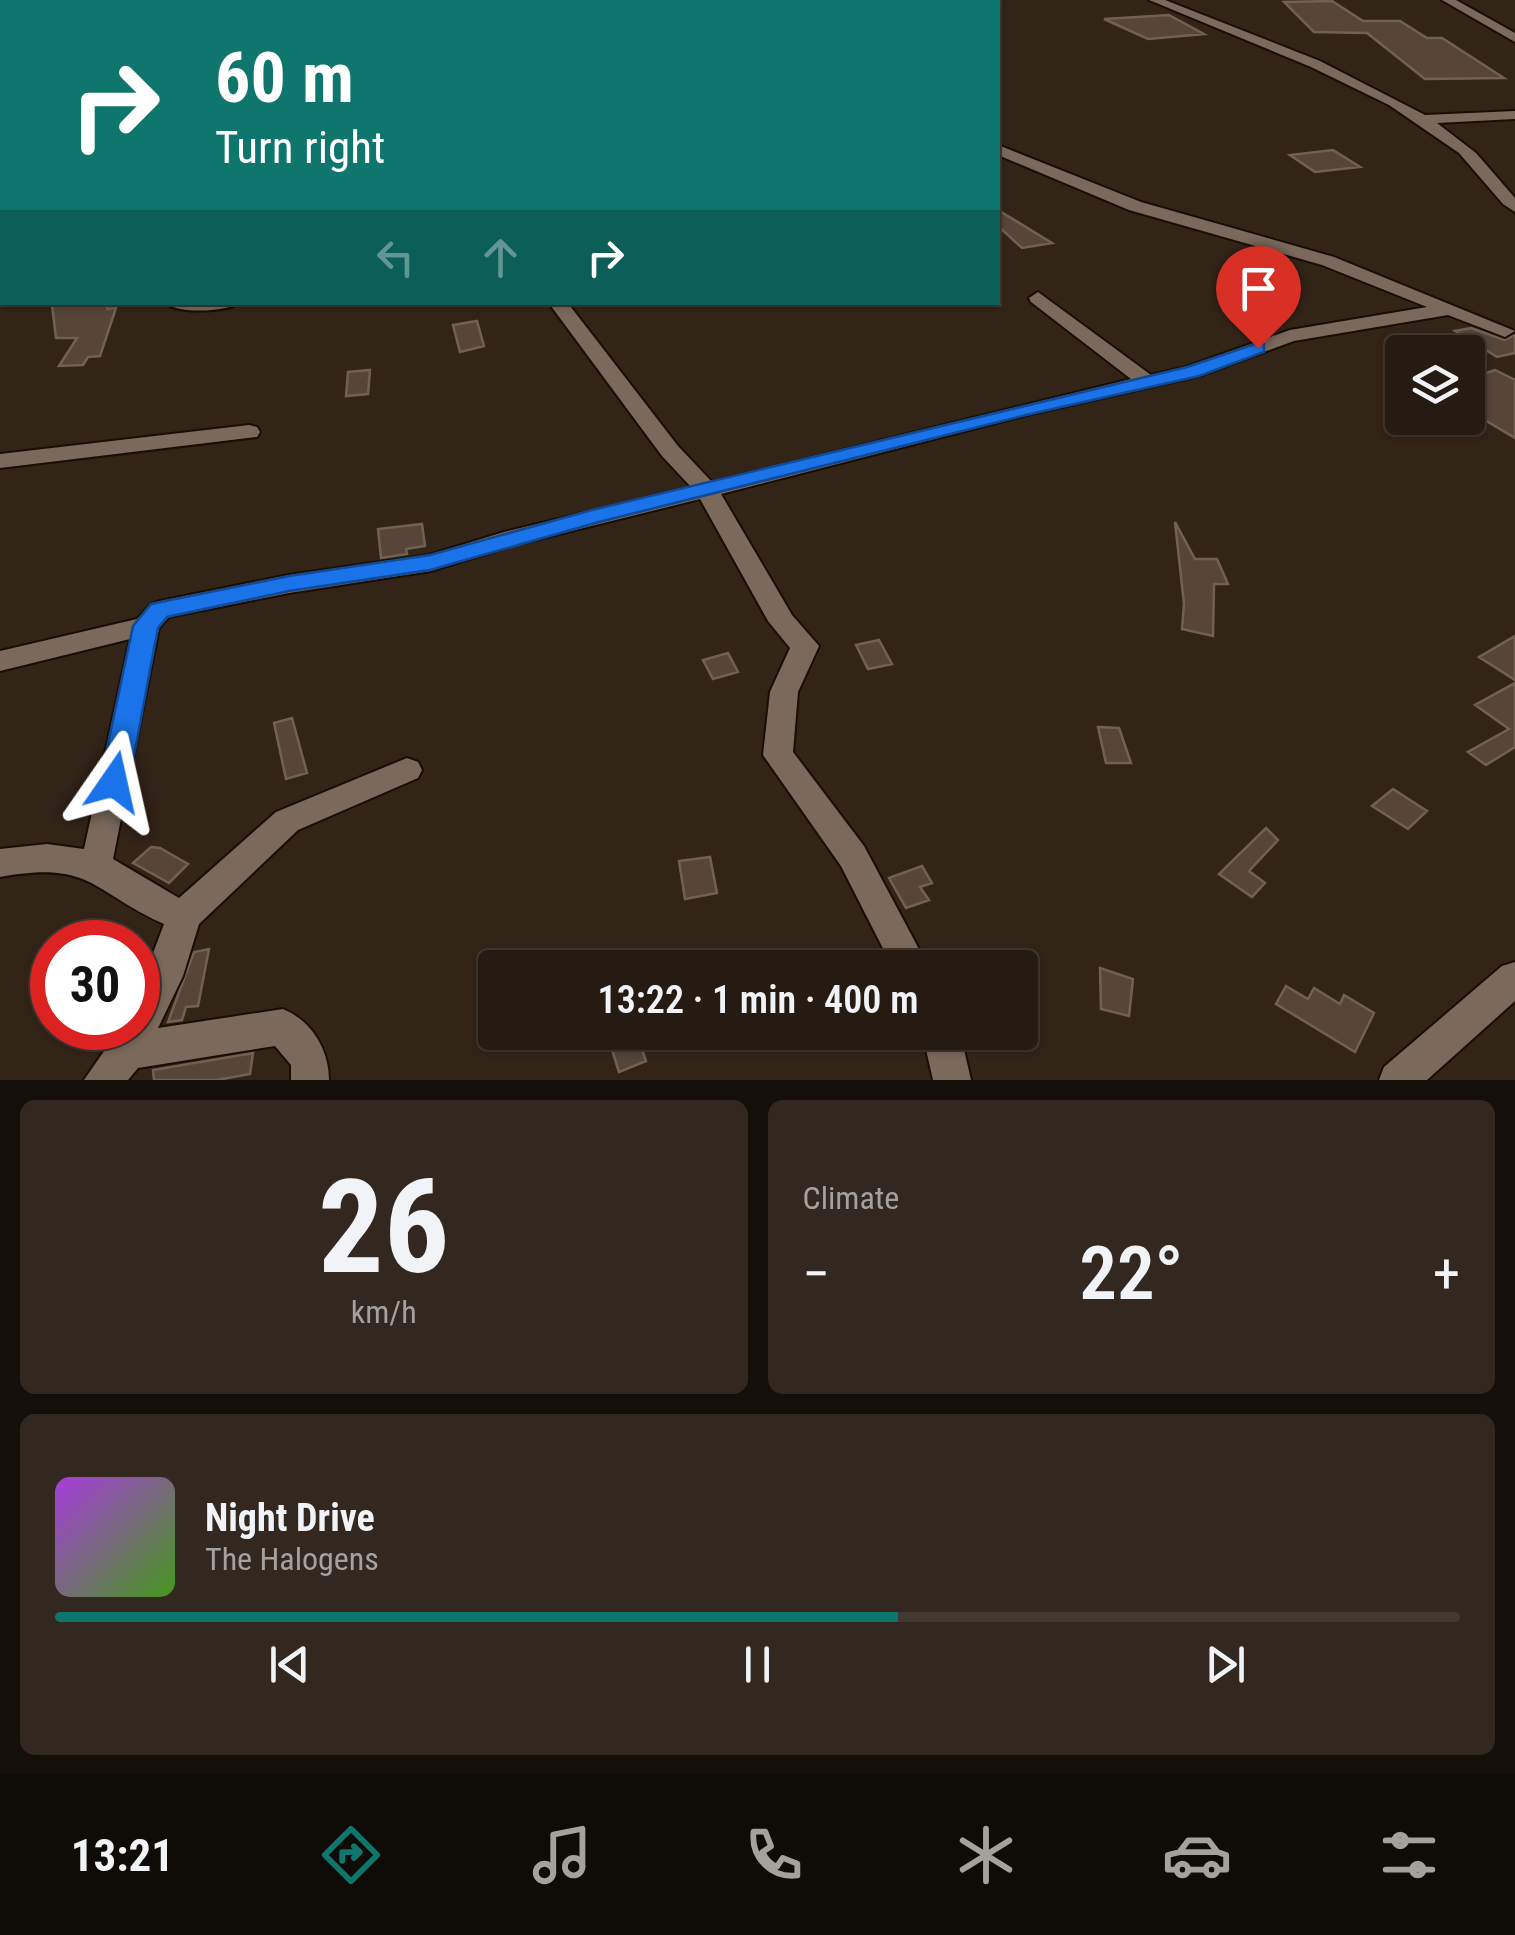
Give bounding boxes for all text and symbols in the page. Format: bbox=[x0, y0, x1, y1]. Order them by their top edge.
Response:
text: 60 m bbox=[215, 37, 354, 119]
icon: right bbox=[50, 40, 180, 170]
text: Turn right bbox=[215, 121, 385, 174]
icon: left bbox=[368, 230, 423, 285]
icon: ahead bbox=[473, 230, 528, 285]
icon: right bbox=[578, 230, 633, 285]
pin bbox=[1216, 246, 1301, 349]
icon: arrive bbox=[1231, 261, 1286, 316]
map controls bbox=[1385, 335, 1485, 435]
button: layers bbox=[1385, 335, 1485, 435]
position arrow bbox=[62, 730, 166, 834]
speed limit sign: 30 bbox=[30, 920, 160, 1050]
text: 13:22 · 1 min · 400 m bbox=[598, 978, 918, 1022]
text: 26 bbox=[318, 1151, 449, 1304]
text: Climate bbox=[803, 1179, 899, 1217]
text: 22° bbox=[1079, 1229, 1184, 1317]
text: − bbox=[803, 1242, 830, 1306]
text: + bbox=[1433, 1242, 1460, 1306]
text: km/h bbox=[351, 1293, 417, 1331]
text: Night Drive bbox=[205, 1496, 375, 1540]
text: The Halogens bbox=[205, 1540, 379, 1578]
icon: previous bbox=[262, 1637, 317, 1692]
icon: pause bbox=[730, 1637, 785, 1692]
icon: next bbox=[1198, 1637, 1253, 1692]
icon: directions bbox=[316, 1820, 386, 1890]
icon: music bbox=[527, 1820, 597, 1890]
icon: phone bbox=[739, 1820, 809, 1890]
icon: climate bbox=[951, 1820, 1021, 1890]
icon: car bbox=[1162, 1820, 1232, 1890]
icon: filters bbox=[1374, 1820, 1444, 1890]
text: 13:21 bbox=[71, 1829, 174, 1882]

